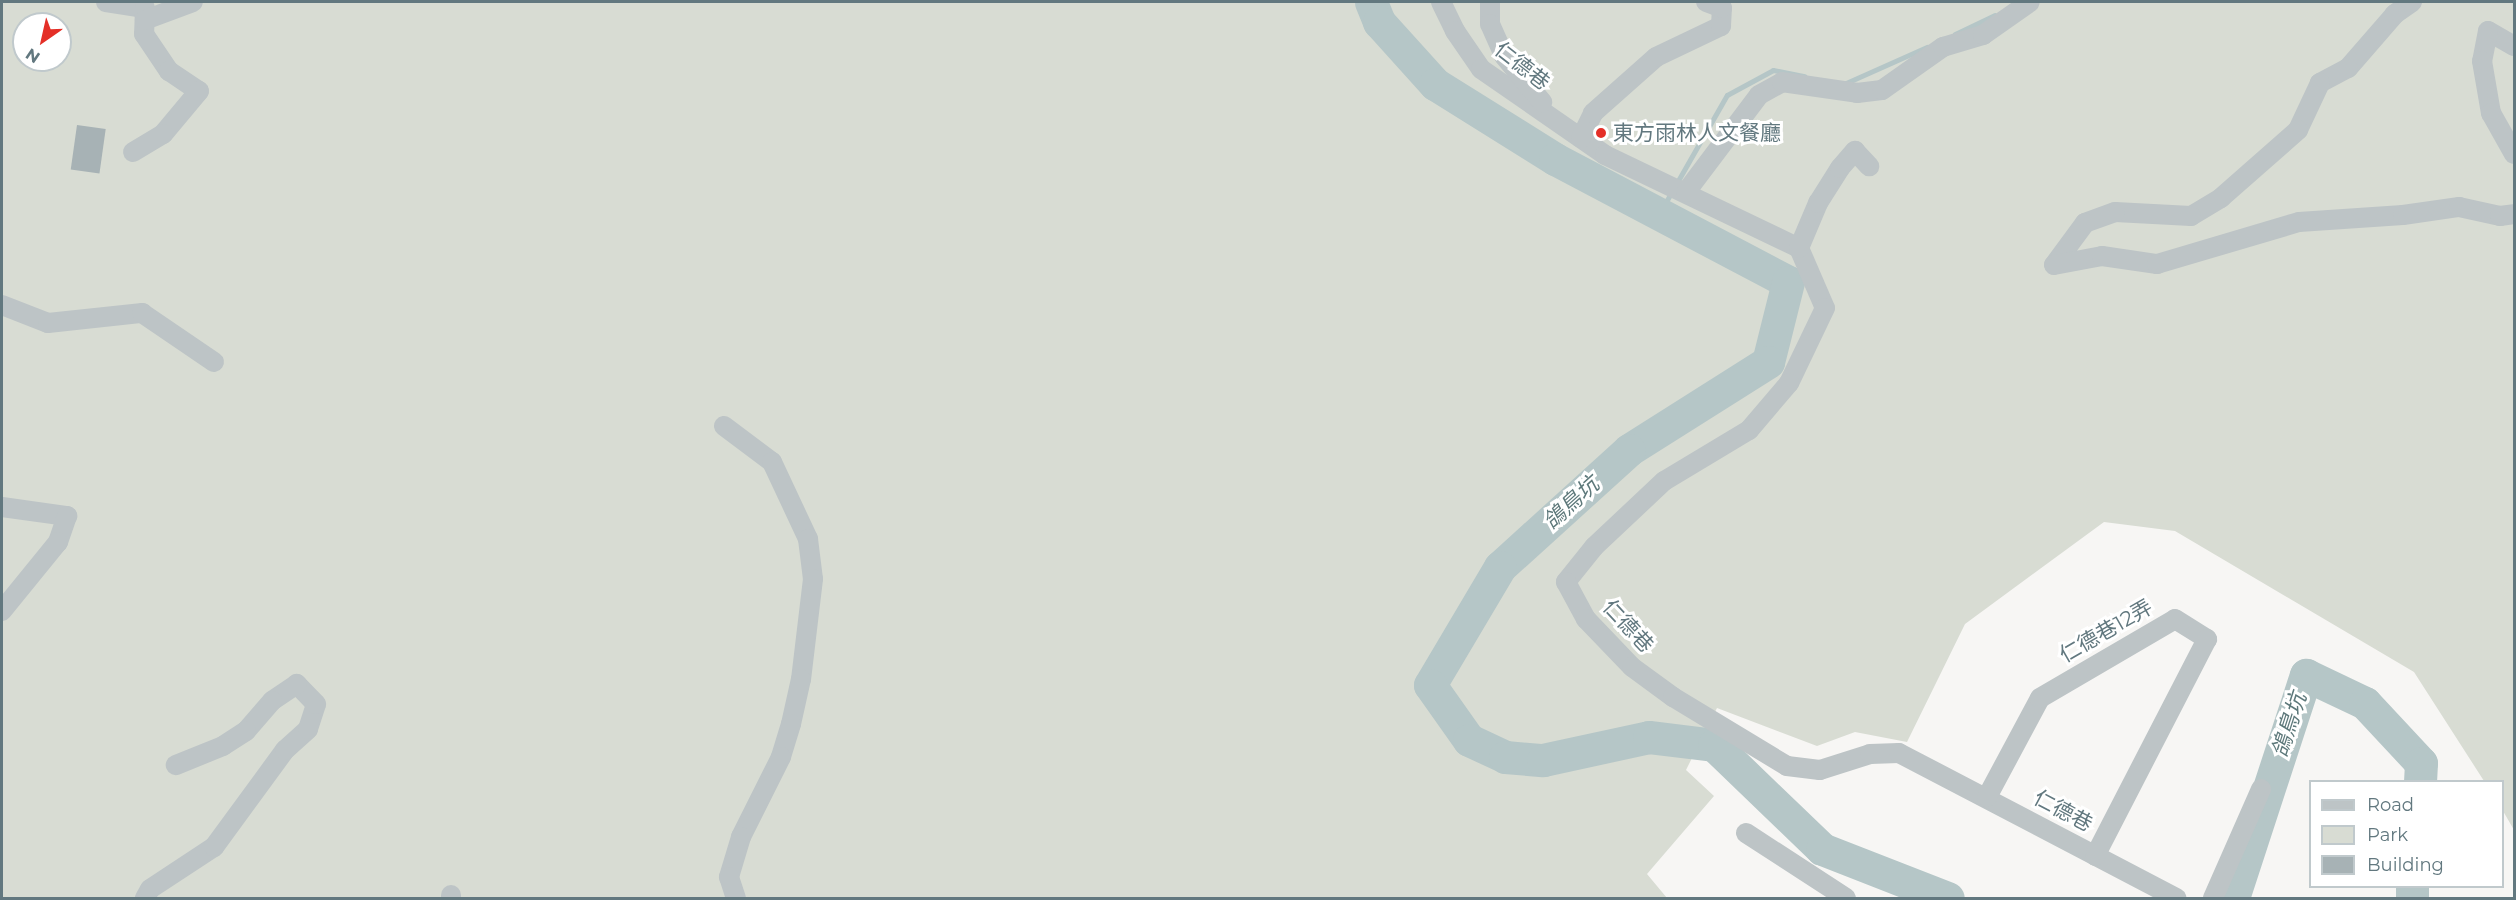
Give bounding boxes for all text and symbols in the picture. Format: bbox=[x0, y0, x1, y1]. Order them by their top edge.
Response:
north arrow bbox=[12, 12, 72, 72]
street label: 仁德巷 bbox=[1489, 37, 1555, 95]
text: N bbox=[22, 44, 43, 67]
place label: 東方雨林人文餐廳 bbox=[1613, 120, 1781, 146]
marker: 東方雨林人文餐廳 bbox=[1594, 126, 1608, 140]
water label: 鴿鳥坑 bbox=[1538, 471, 1604, 535]
street label: 仁德巷 bbox=[1597, 594, 1659, 658]
street label: 仁德巷12弄 bbox=[2055, 594, 2157, 668]
water label: 鴿鳥坑 bbox=[2266, 690, 2312, 760]
legend bbox=[2309, 780, 2504, 888]
street label: 仁德巷 bbox=[2029, 785, 2097, 837]
text: Road bbox=[2367, 794, 2414, 816]
text: Park bbox=[2367, 824, 2408, 846]
text: Building bbox=[2367, 854, 2444, 876]

